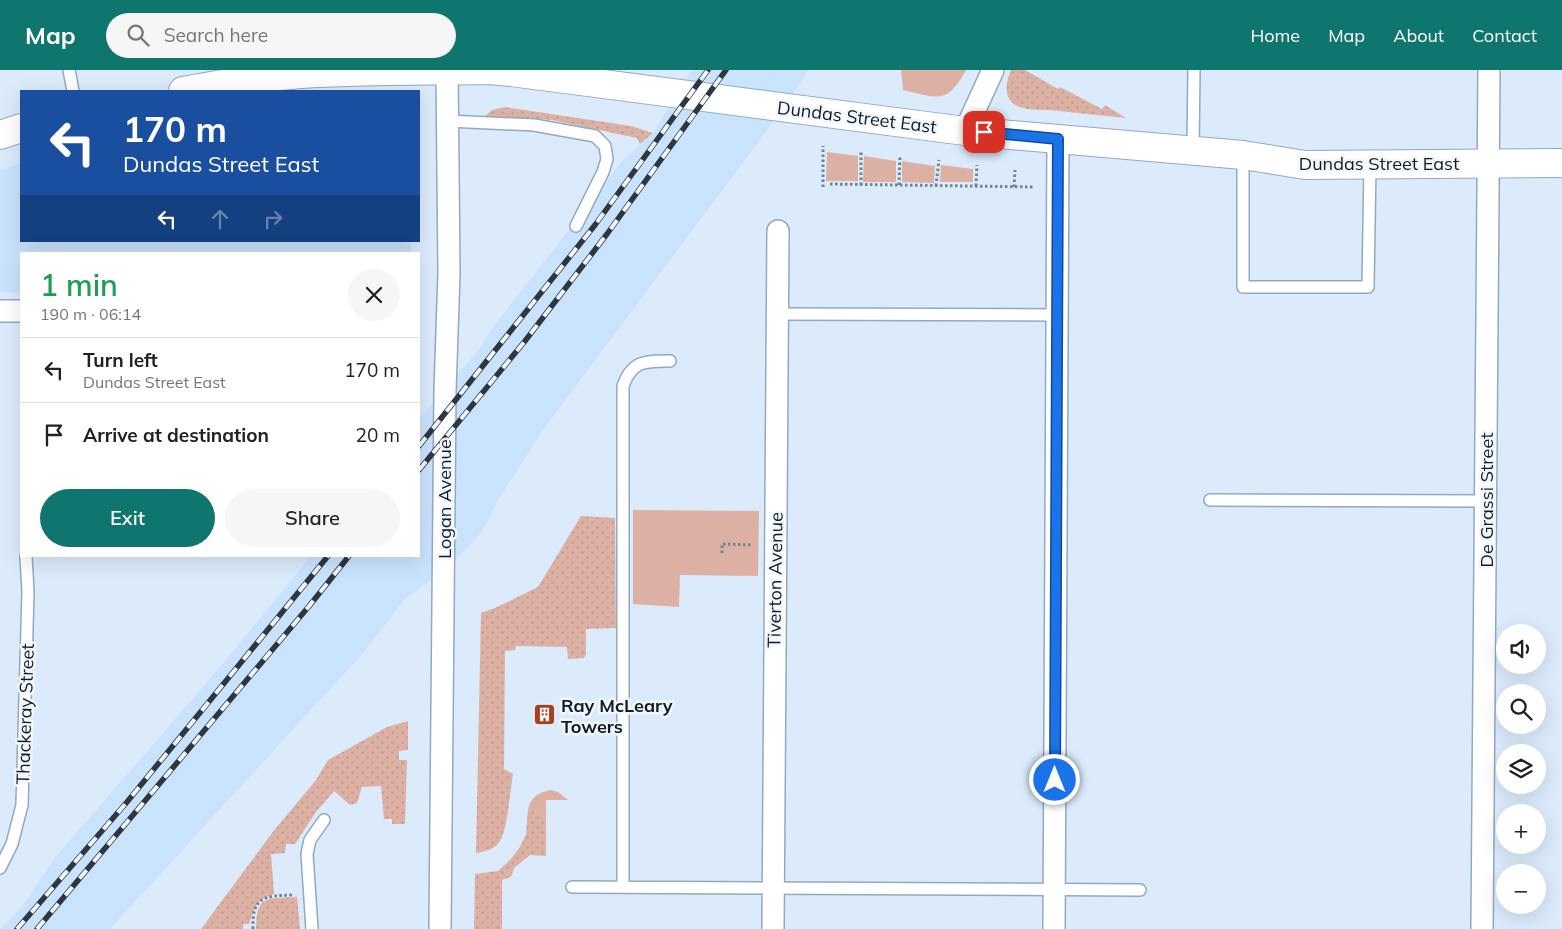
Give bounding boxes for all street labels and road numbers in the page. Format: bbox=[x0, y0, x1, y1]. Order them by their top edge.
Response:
street label: Dundas Street East bbox=[776, 96, 938, 138]
street label: Dundas Street East bbox=[1299, 152, 1459, 175]
street label: De Grassi Street bbox=[1475, 433, 1498, 567]
street label: Logan Avenue bbox=[433, 439, 456, 559]
street label: Tiverton Avenue bbox=[762, 512, 788, 648]
street label: Thackeray Street bbox=[11, 643, 39, 785]

